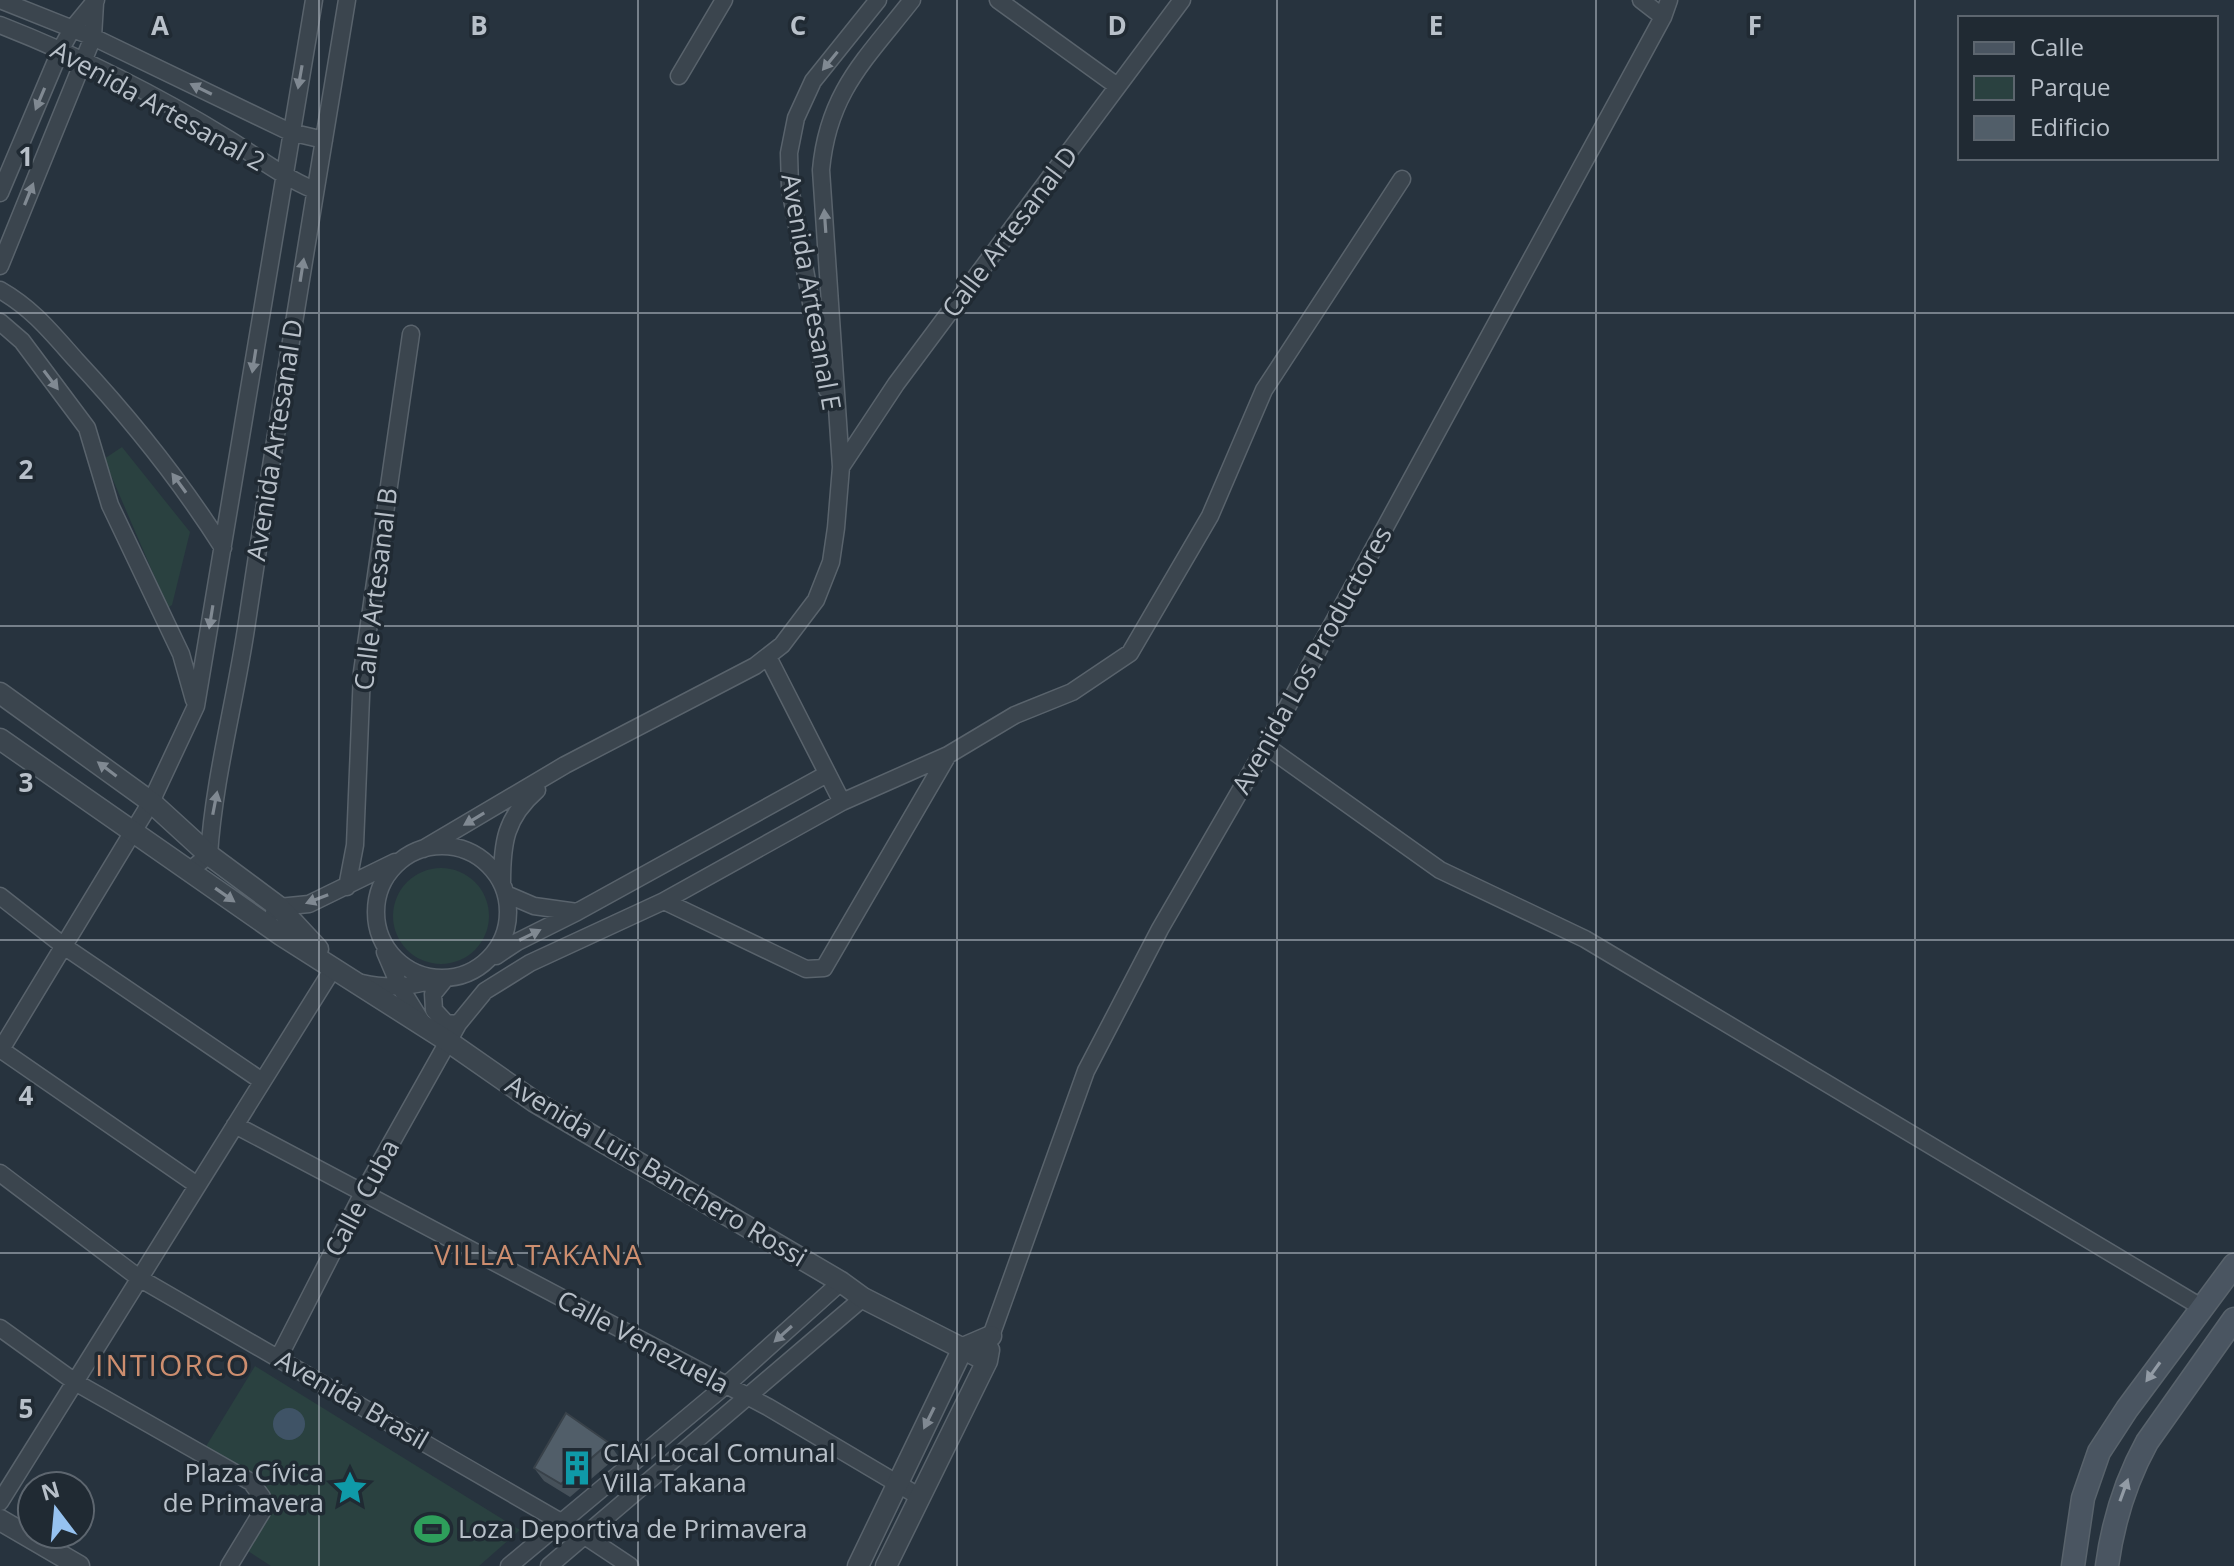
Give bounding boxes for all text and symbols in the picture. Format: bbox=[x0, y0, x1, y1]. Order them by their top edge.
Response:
text: A bbox=[151, 7, 169, 43]
text: B bbox=[470, 7, 488, 43]
text: C bbox=[790, 7, 806, 43]
text: D bbox=[1107, 7, 1127, 43]
text: E bbox=[1429, 7, 1443, 43]
text: F bbox=[1748, 7, 1762, 43]
legend bbox=[1958, 16, 2218, 160]
text: Calle bbox=[2030, 30, 2084, 63]
street label: Avenida Artesanal 2 bbox=[45, 31, 272, 179]
one-way arrow bbox=[822, 51, 838, 71]
one-way arrow bbox=[294, 65, 306, 90]
text: Parque bbox=[2030, 70, 2110, 103]
one-way arrow bbox=[189, 82, 212, 96]
one-way arrow bbox=[33, 88, 46, 111]
text: Edificio bbox=[2030, 110, 2110, 143]
text: 1 bbox=[19, 138, 33, 174]
street label: Calle Artesanal D bbox=[933, 138, 1085, 324]
street label: Avenida Artesanal E bbox=[773, 171, 851, 413]
one-way arrow bbox=[23, 182, 36, 206]
one-way arrow bbox=[818, 208, 831, 233]
one-way arrow bbox=[296, 257, 309, 282]
street label: Avenida Artesanal D bbox=[237, 317, 311, 563]
one-way arrow bbox=[247, 349, 260, 374]
one-way arrow bbox=[43, 370, 59, 390]
text: 2 bbox=[19, 451, 34, 487]
one-way arrow bbox=[172, 473, 188, 494]
street label: Calle Artesanal B bbox=[345, 486, 405, 692]
street label: Avenida Los Productores bbox=[1222, 519, 1400, 800]
one-way arrow bbox=[205, 605, 217, 630]
one-way arrow bbox=[96, 761, 118, 777]
text: 3 bbox=[19, 764, 33, 800]
one-way arrow bbox=[210, 790, 222, 815]
one-way arrow bbox=[463, 811, 485, 825]
one-way arrow bbox=[214, 887, 235, 903]
one-way arrow bbox=[305, 893, 329, 906]
one-way arrow bbox=[518, 928, 541, 942]
street label: Avenida Luis Banchero Rossi bbox=[499, 1066, 814, 1274]
text: 4 bbox=[19, 1077, 34, 1113]
street label: Calle Cuba bbox=[315, 1133, 407, 1262]
district label: VILLA TAKANA bbox=[434, 1235, 644, 1273]
street label: Calle Venezuela bbox=[551, 1281, 736, 1402]
one-way arrow bbox=[774, 1325, 793, 1343]
street label: Avenida Brasil bbox=[269, 1341, 436, 1457]
district label: INTIORCO bbox=[95, 1344, 251, 1385]
one-way arrow bbox=[2145, 1361, 2161, 1383]
text: 5 bbox=[19, 1390, 33, 1426]
one-way arrow bbox=[922, 1406, 936, 1429]
place label: CIAI Local Comunal Villa Takana bbox=[603, 1434, 836, 1500]
building icon: CIAI Local Comunal Villa Takana bbox=[558, 1449, 596, 1487]
place label: Plaza Cívica de Primavera bbox=[163, 1454, 324, 1520]
place icon: Plaza Cívica de Primavera bbox=[331, 1469, 369, 1507]
north arrow bbox=[16, 1470, 96, 1550]
text: N bbox=[37, 1473, 63, 1507]
one-way arrow bbox=[2118, 1478, 2131, 1502]
sports icon: Loza Deportiva de Primavera bbox=[413, 1510, 451, 1548]
place label: Loza Deportiva de Primavera bbox=[458, 1510, 808, 1546]

